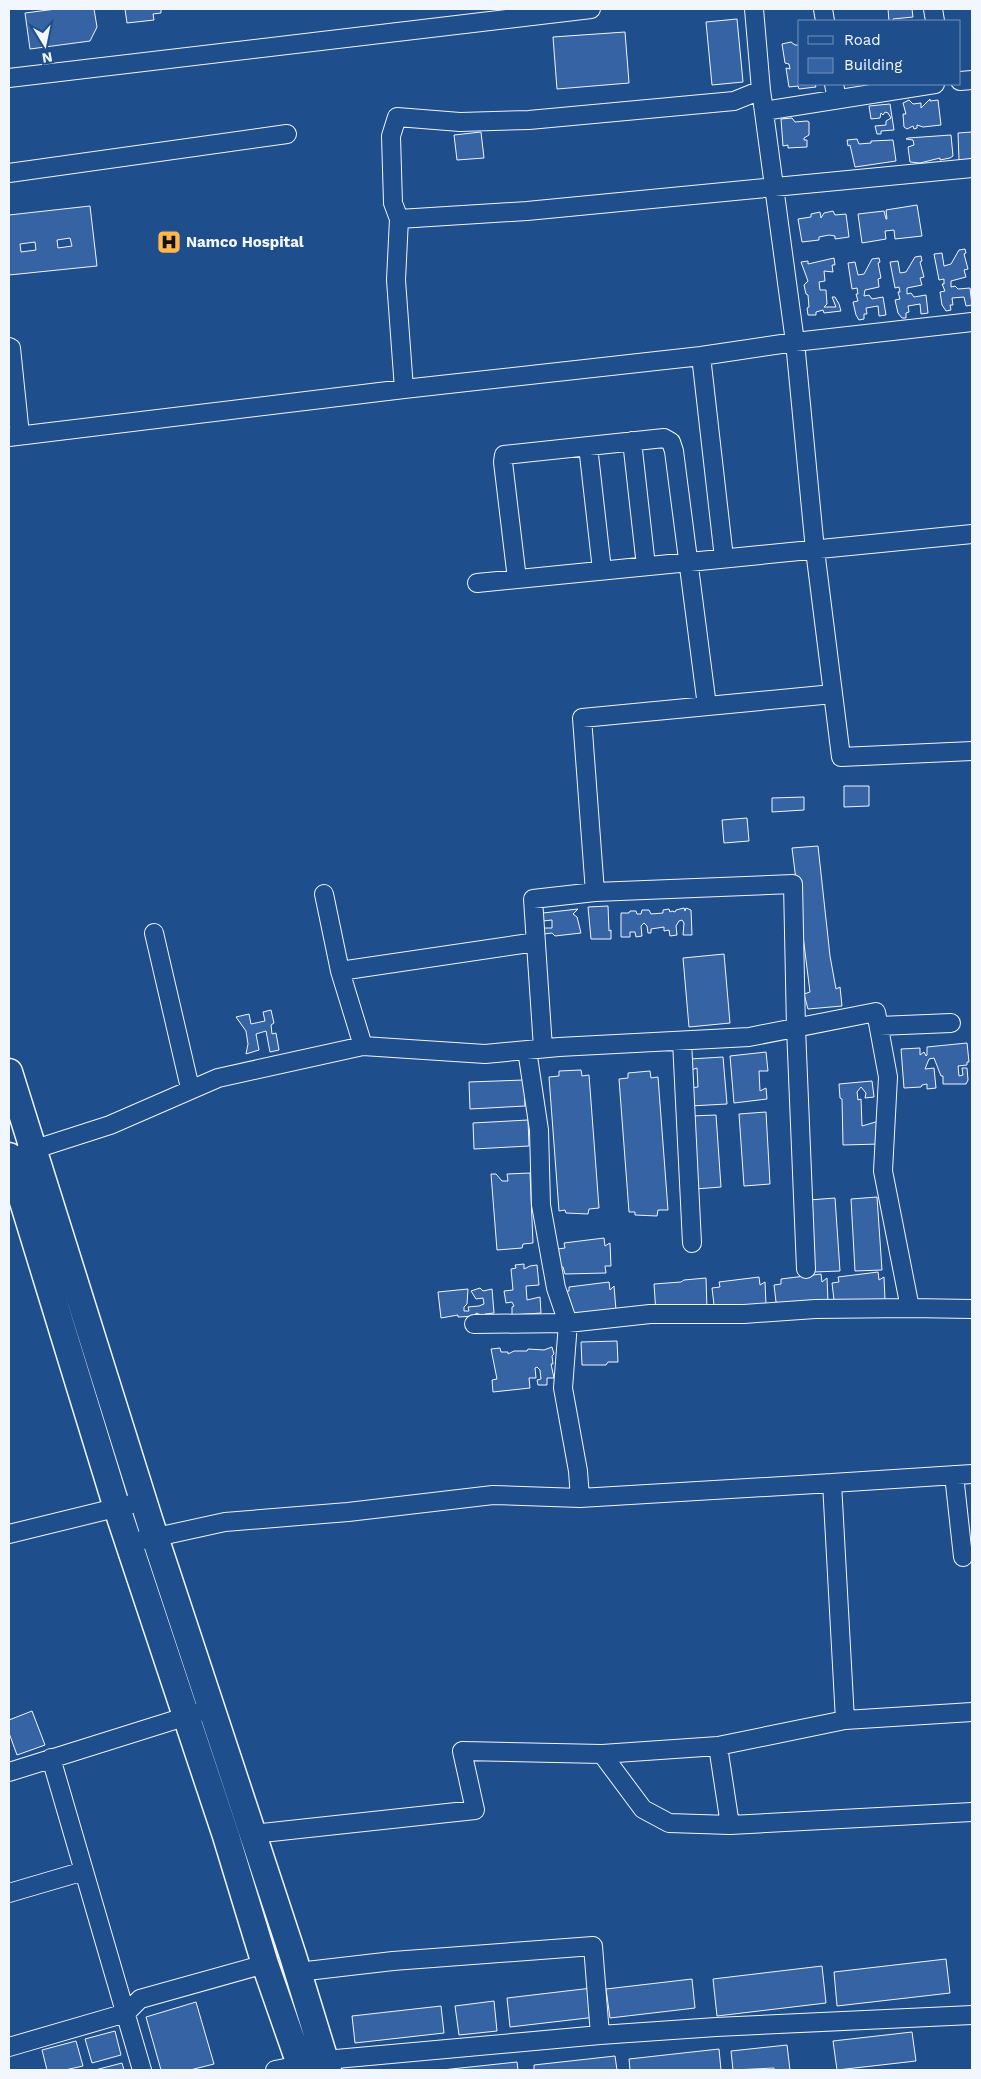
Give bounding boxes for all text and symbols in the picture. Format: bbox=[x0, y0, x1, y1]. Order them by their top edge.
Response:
north arrow bbox=[20, 20, 70, 70]
legend bbox=[798, 20, 961, 85]
text: Road bbox=[844, 31, 881, 49]
text: N bbox=[41, 49, 54, 67]
text: Building bbox=[844, 56, 902, 74]
hospital icon: Namco Hospital bbox=[156, 229, 182, 255]
place label: Namco Hospital bbox=[186, 233, 304, 251]

